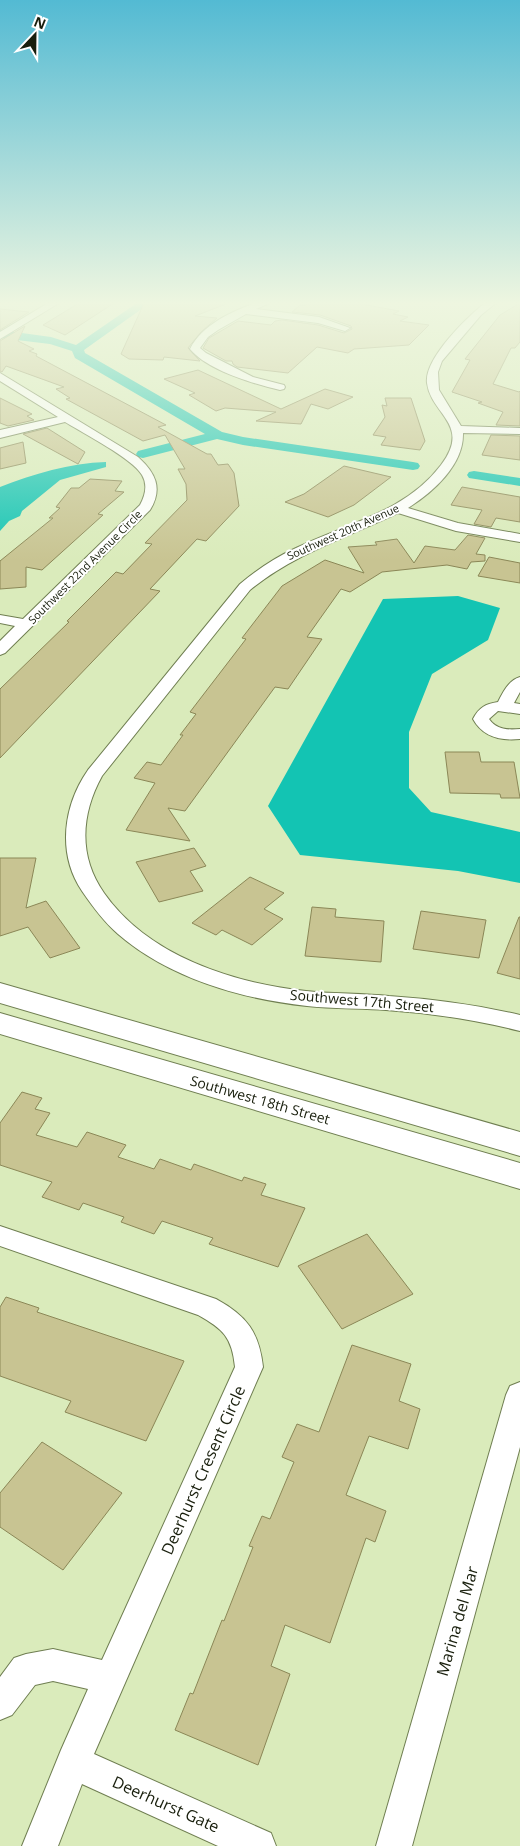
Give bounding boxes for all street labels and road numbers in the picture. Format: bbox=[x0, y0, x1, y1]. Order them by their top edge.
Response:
street label: Southwest 20th Avenue bbox=[284, 500, 401, 563]
street label: Southwest 22nd Avenue Circle bbox=[24, 506, 145, 627]
street label: Southwest 17th Street bbox=[289, 985, 435, 1016]
street label: Southwest 18th Street bbox=[188, 1070, 332, 1129]
street label: Deerhurst Cresent Circle bbox=[156, 1382, 250, 1558]
street label: Marina del Mar bbox=[431, 1563, 483, 1679]
street label: Deerhurst Gate bbox=[109, 1771, 223, 1837]

